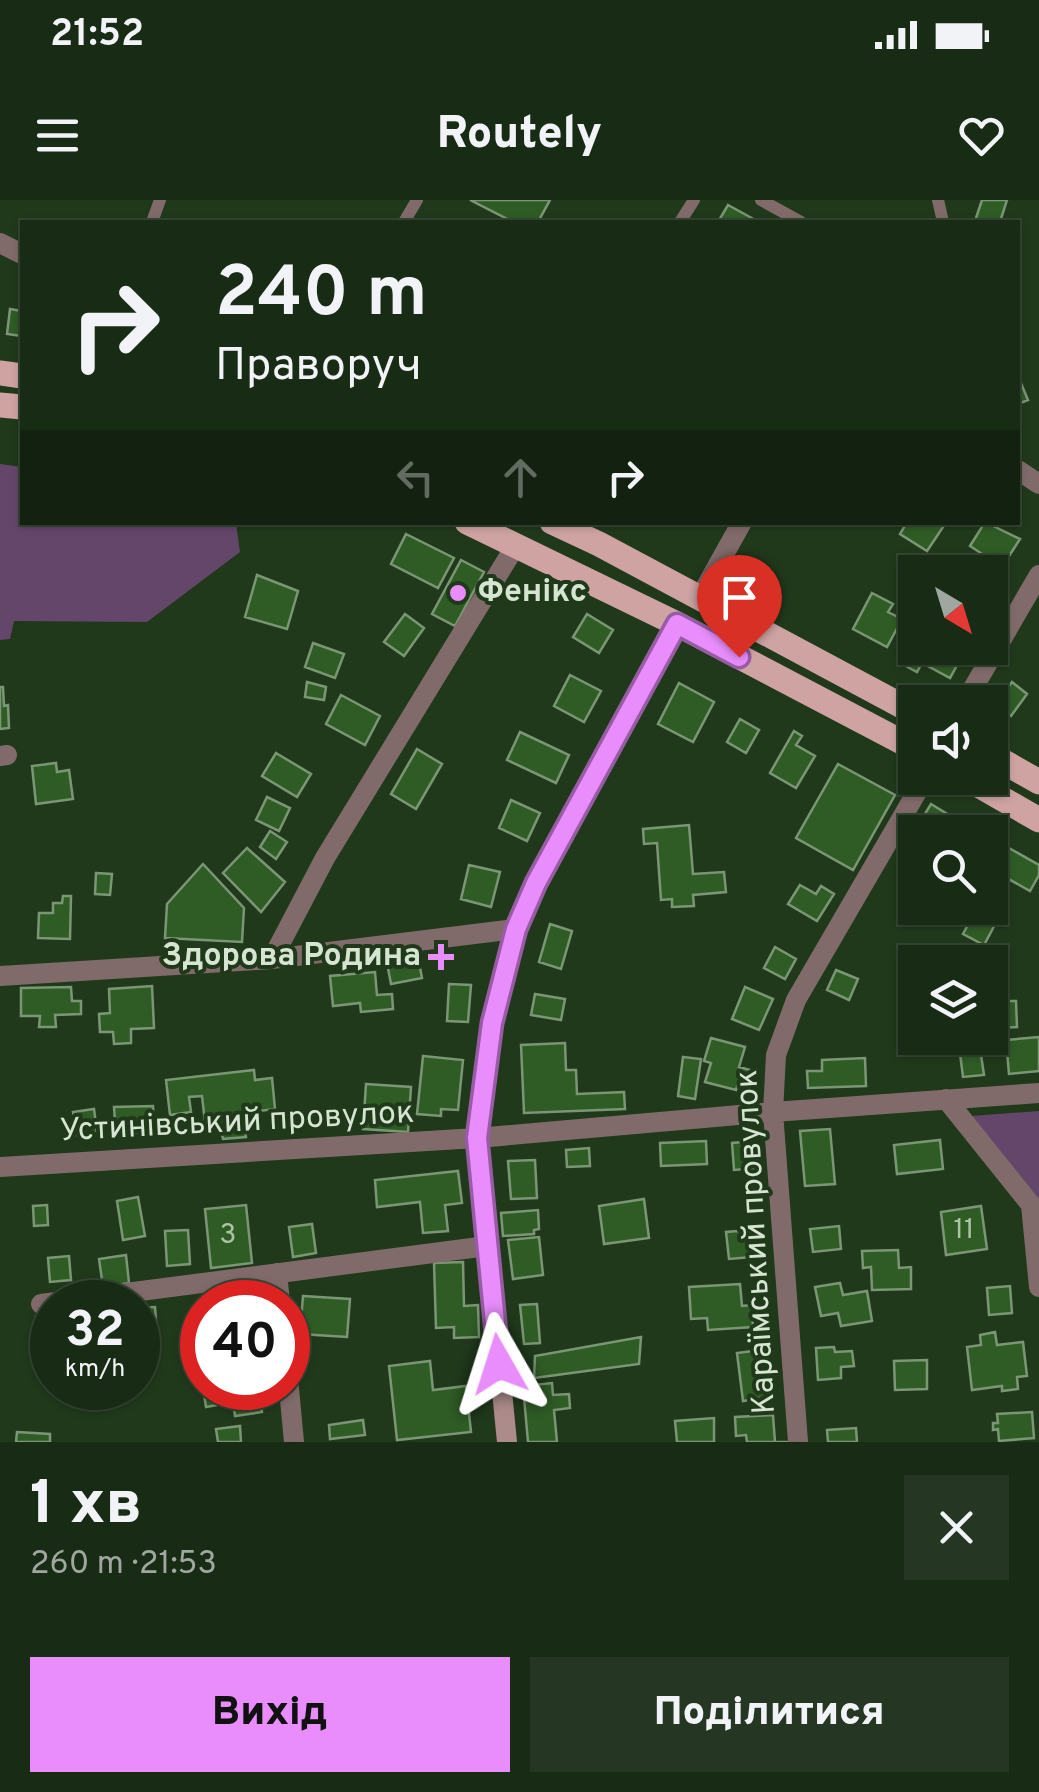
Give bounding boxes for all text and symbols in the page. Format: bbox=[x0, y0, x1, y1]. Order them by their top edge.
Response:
text: 21:52 bbox=[50, 11, 144, 60]
text: Routely bbox=[437, 107, 602, 164]
icon: menu bbox=[30, 108, 85, 163]
icon: heart bbox=[954, 108, 1009, 163]
text: 240 m bbox=[215, 252, 428, 341]
icon: right bbox=[50, 260, 180, 390]
text: Праворуч bbox=[215, 339, 422, 396]
icon: left bbox=[388, 450, 443, 505]
icon: ahead bbox=[493, 450, 548, 505]
icon: right bbox=[598, 450, 653, 505]
pin bbox=[697, 555, 782, 658]
north arrow bbox=[898, 555, 1008, 665]
map controls bbox=[898, 555, 1008, 1055]
icon: arrive bbox=[712, 570, 767, 625]
place label: Фенікс bbox=[478, 573, 587, 613]
marker: Фенікс bbox=[447, 582, 469, 604]
button: sound bbox=[898, 685, 1008, 795]
button: search bbox=[898, 815, 1008, 925]
place label: Здорова Родина bbox=[162, 937, 421, 977]
button: layers bbox=[898, 945, 1008, 1055]
marker: Здорова Родина bbox=[430, 946, 452, 968]
street label: Караїмський провулок bbox=[728, 1069, 786, 1415]
street label: Устинівський провулок bbox=[59, 1094, 415, 1152]
house number: 11 bbox=[954, 1213, 974, 1249]
house number: 3 bbox=[220, 1218, 236, 1254]
speed limit sign: 40 bbox=[180, 1280, 310, 1410]
text: 32 bbox=[65, 1301, 125, 1364]
position arrow bbox=[447, 1312, 551, 1416]
text: km/h bbox=[65, 1354, 125, 1386]
text: 1 хв bbox=[30, 1469, 142, 1545]
button: close bbox=[904, 1475, 1009, 1580]
text: 260 m · 21:53 bbox=[30, 1545, 217, 1585]
button: Вихід bbox=[30, 1657, 510, 1772]
button: Поділитися bbox=[530, 1657, 1009, 1772]

